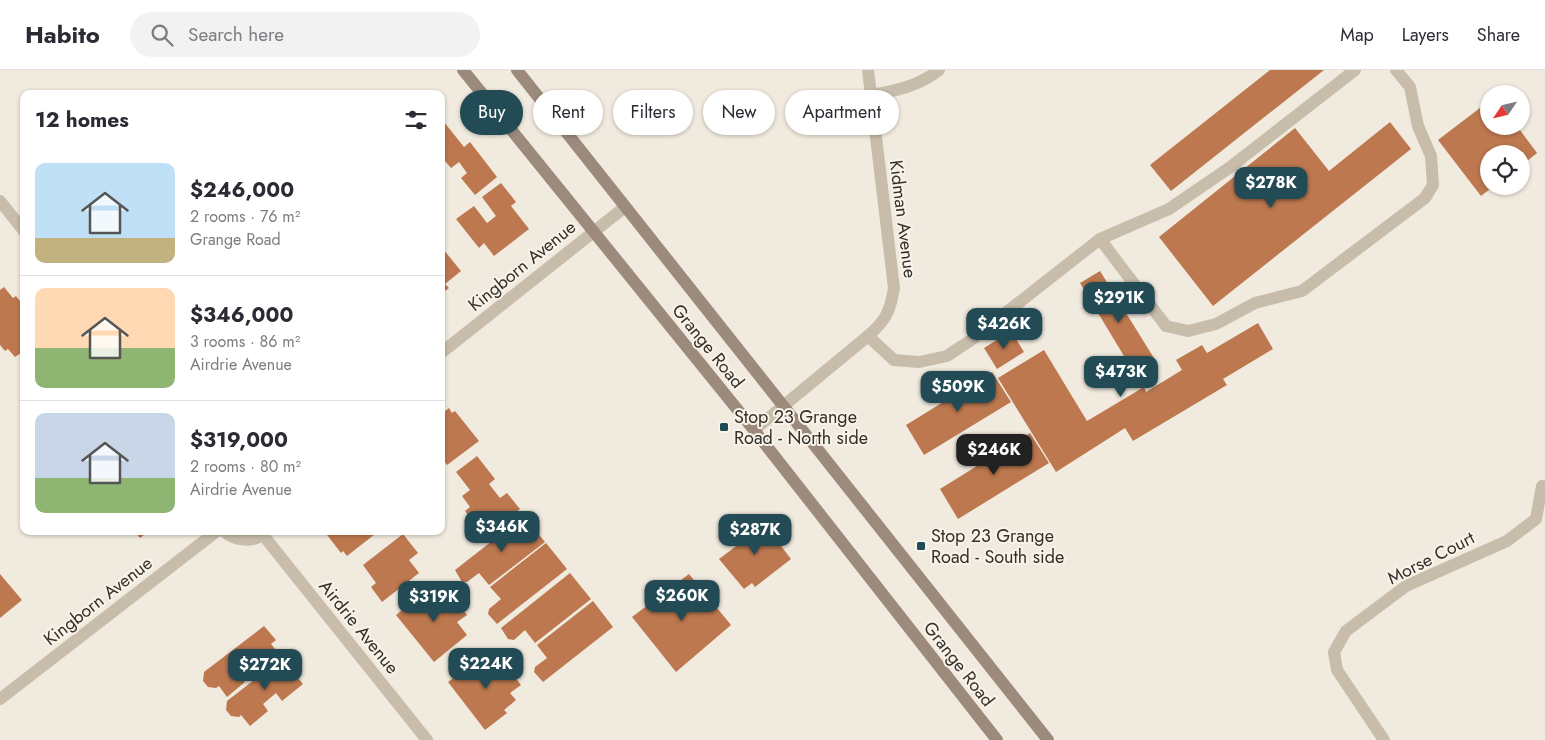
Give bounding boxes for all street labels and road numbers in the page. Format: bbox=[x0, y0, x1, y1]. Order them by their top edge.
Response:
street label: Kidman Avenue bbox=[883, 158, 923, 280]
street label: Kingborn Avenue bbox=[463, 214, 581, 318]
street label: Grange Road bbox=[666, 298, 750, 394]
street label: Morse Court bbox=[1383, 525, 1480, 591]
street label: Kingborn Avenue bbox=[38, 550, 158, 652]
street label: Airdrie Avenue bbox=[313, 574, 405, 680]
street label: Grange Road bbox=[917, 616, 1001, 712]

